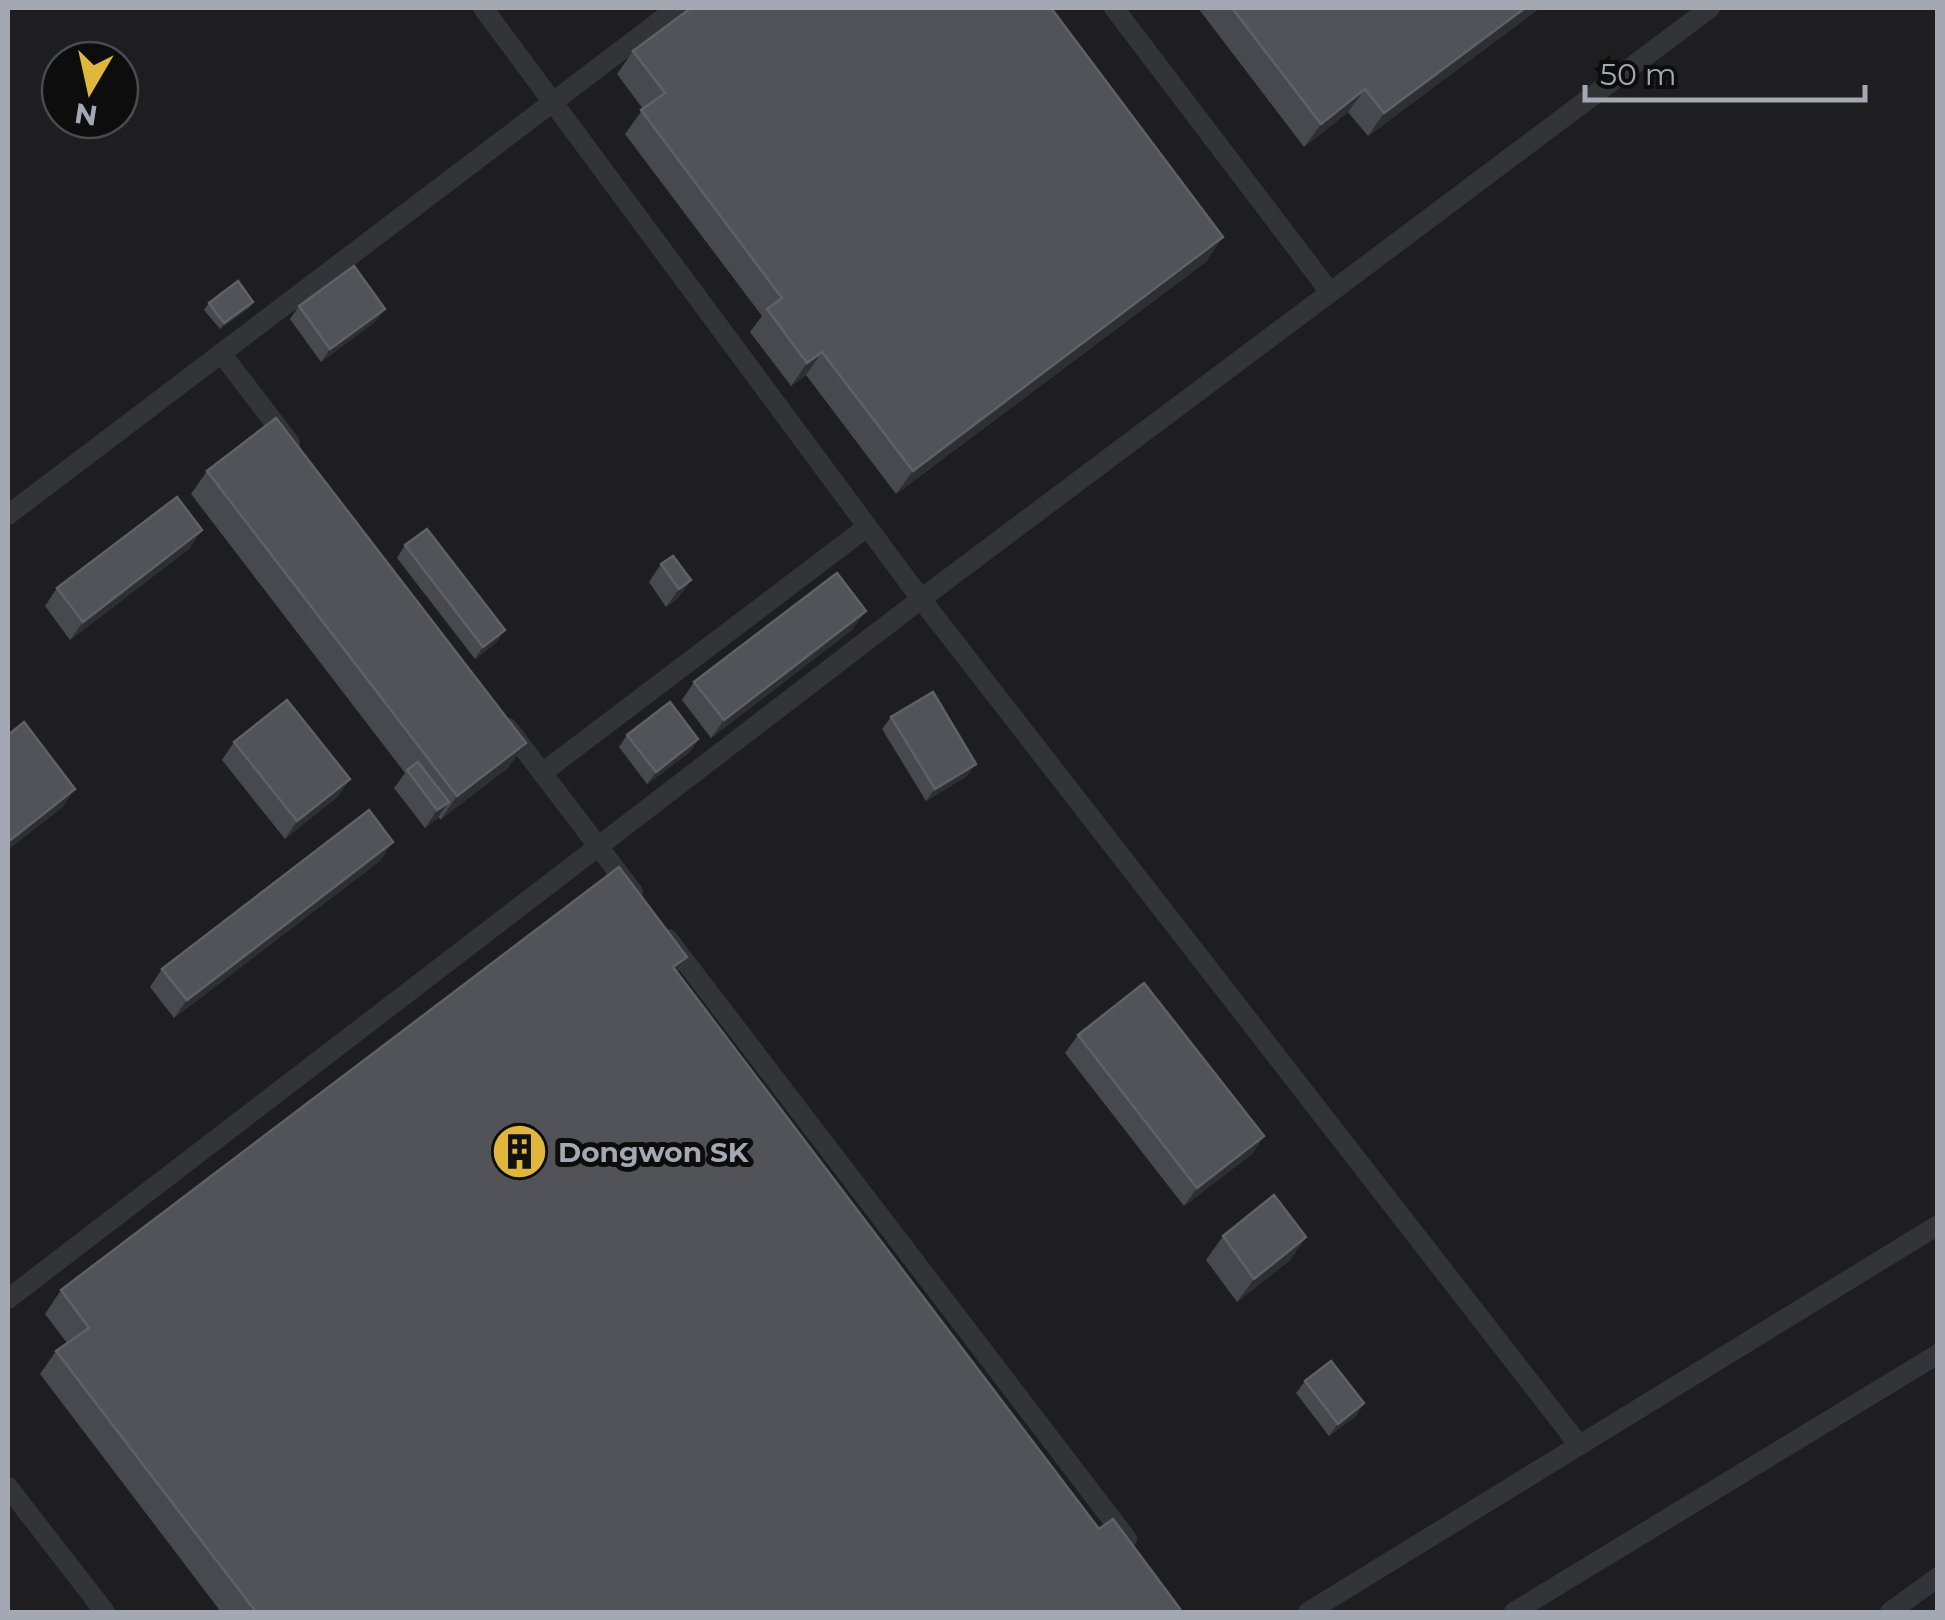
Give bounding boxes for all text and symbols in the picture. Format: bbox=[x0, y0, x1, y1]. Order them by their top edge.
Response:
north arrow bbox=[40, 40, 140, 140]
scale bar bbox=[1585, 40, 1865, 102]
text: 50 m bbox=[1600, 56, 1677, 93]
text: N bbox=[72, 96, 100, 133]
building icon: Dongwon SK bbox=[489, 1122, 549, 1182]
place label: Dongwon SK bbox=[558, 1135, 750, 1169]

